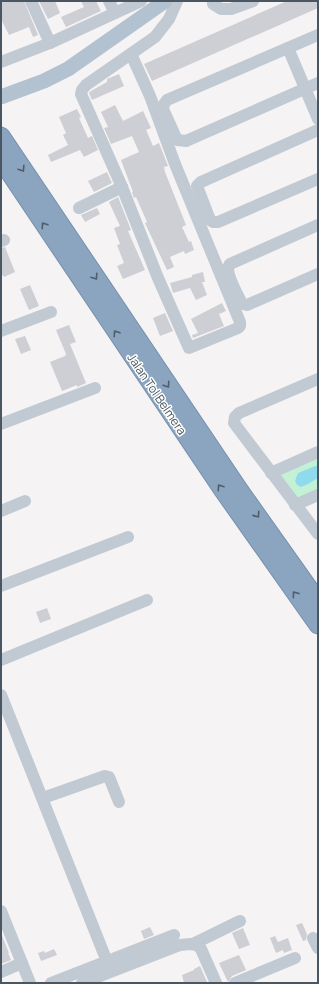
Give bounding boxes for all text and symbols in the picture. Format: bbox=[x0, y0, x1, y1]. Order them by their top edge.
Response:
one-way arrow bbox=[18, 165, 25, 172]
one-way arrow bbox=[41, 222, 49, 229]
one-way arrow bbox=[90, 273, 98, 280]
one-way arrow bbox=[113, 330, 121, 337]
street label: Jalan Tol Belmera bbox=[123, 350, 191, 438]
one-way arrow bbox=[163, 381, 170, 388]
one-way arrow bbox=[218, 484, 225, 491]
one-way arrow bbox=[252, 511, 260, 518]
one-way arrow bbox=[293, 591, 300, 598]

